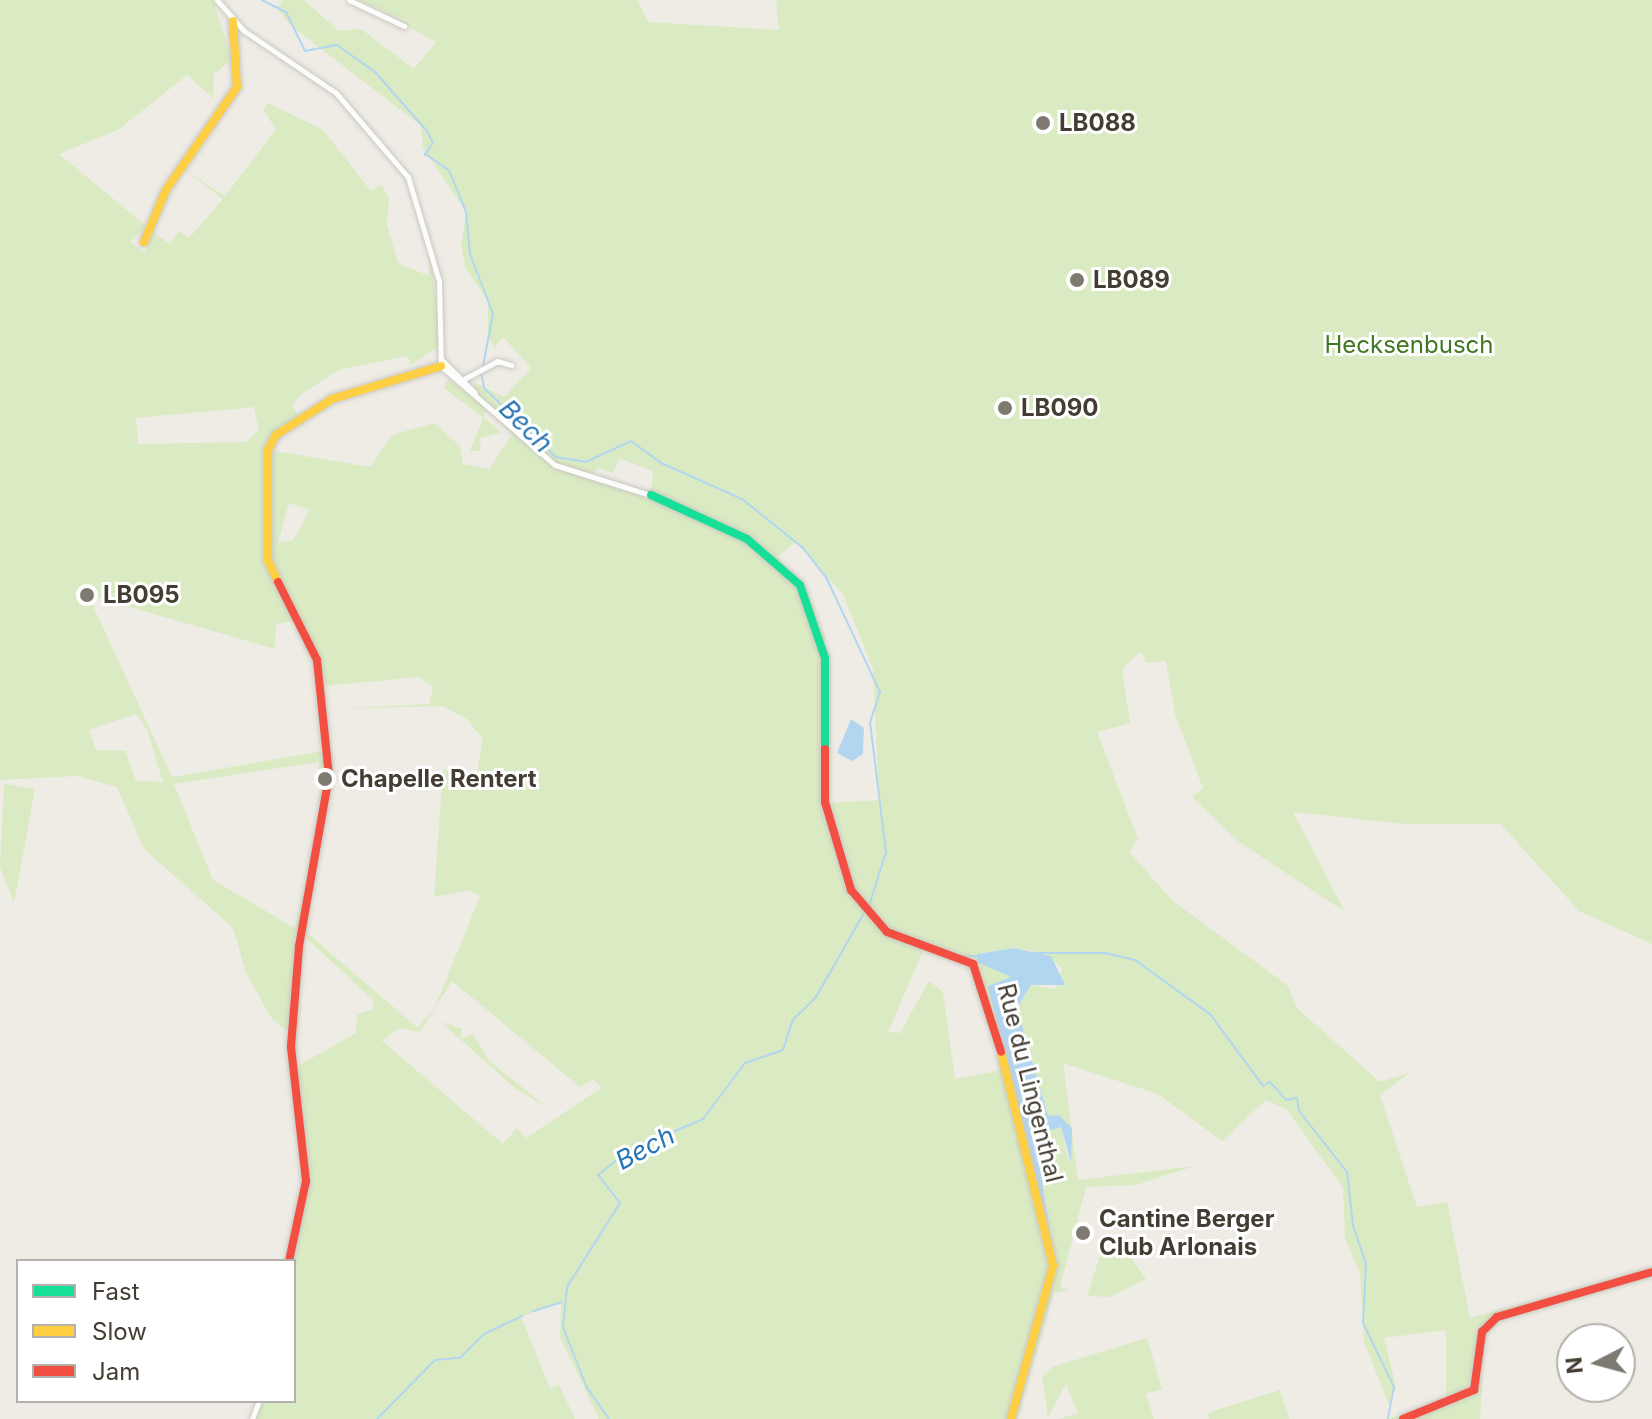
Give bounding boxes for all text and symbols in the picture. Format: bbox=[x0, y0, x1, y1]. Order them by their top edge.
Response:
place label: LB088 bbox=[1059, 109, 1136, 137]
marker: LB088 bbox=[1034, 114, 1052, 132]
place label: LB089 bbox=[1093, 266, 1170, 294]
marker: LB089 bbox=[1068, 271, 1086, 289]
park label: Hecksenbusch bbox=[1324, 331, 1494, 359]
water label: Bech bbox=[493, 393, 559, 459]
place label: LB090 bbox=[1021, 394, 1098, 422]
marker: LB090 bbox=[996, 399, 1014, 417]
place label: LB095 bbox=[103, 581, 180, 609]
marker: LB095 bbox=[78, 586, 96, 604]
place label: Chapelle Rentert bbox=[341, 765, 537, 793]
marker: Chapelle Rentert bbox=[316, 770, 334, 788]
street label: Rue du Lingenthal bbox=[991, 981, 1069, 1185]
water label: Bech bbox=[610, 1120, 680, 1176]
place label: Cantine Berger Club Arlonais bbox=[1099, 1205, 1274, 1261]
marker: Cantine Berger Club Arlonais bbox=[1074, 1224, 1092, 1242]
legend bbox=[16, 1259, 296, 1403]
text: Fast bbox=[92, 1277, 140, 1306]
text: Slow bbox=[92, 1317, 147, 1346]
north arrow bbox=[1556, 1323, 1636, 1403]
text: N bbox=[1560, 1356, 1588, 1375]
text: Jam bbox=[92, 1357, 140, 1386]

